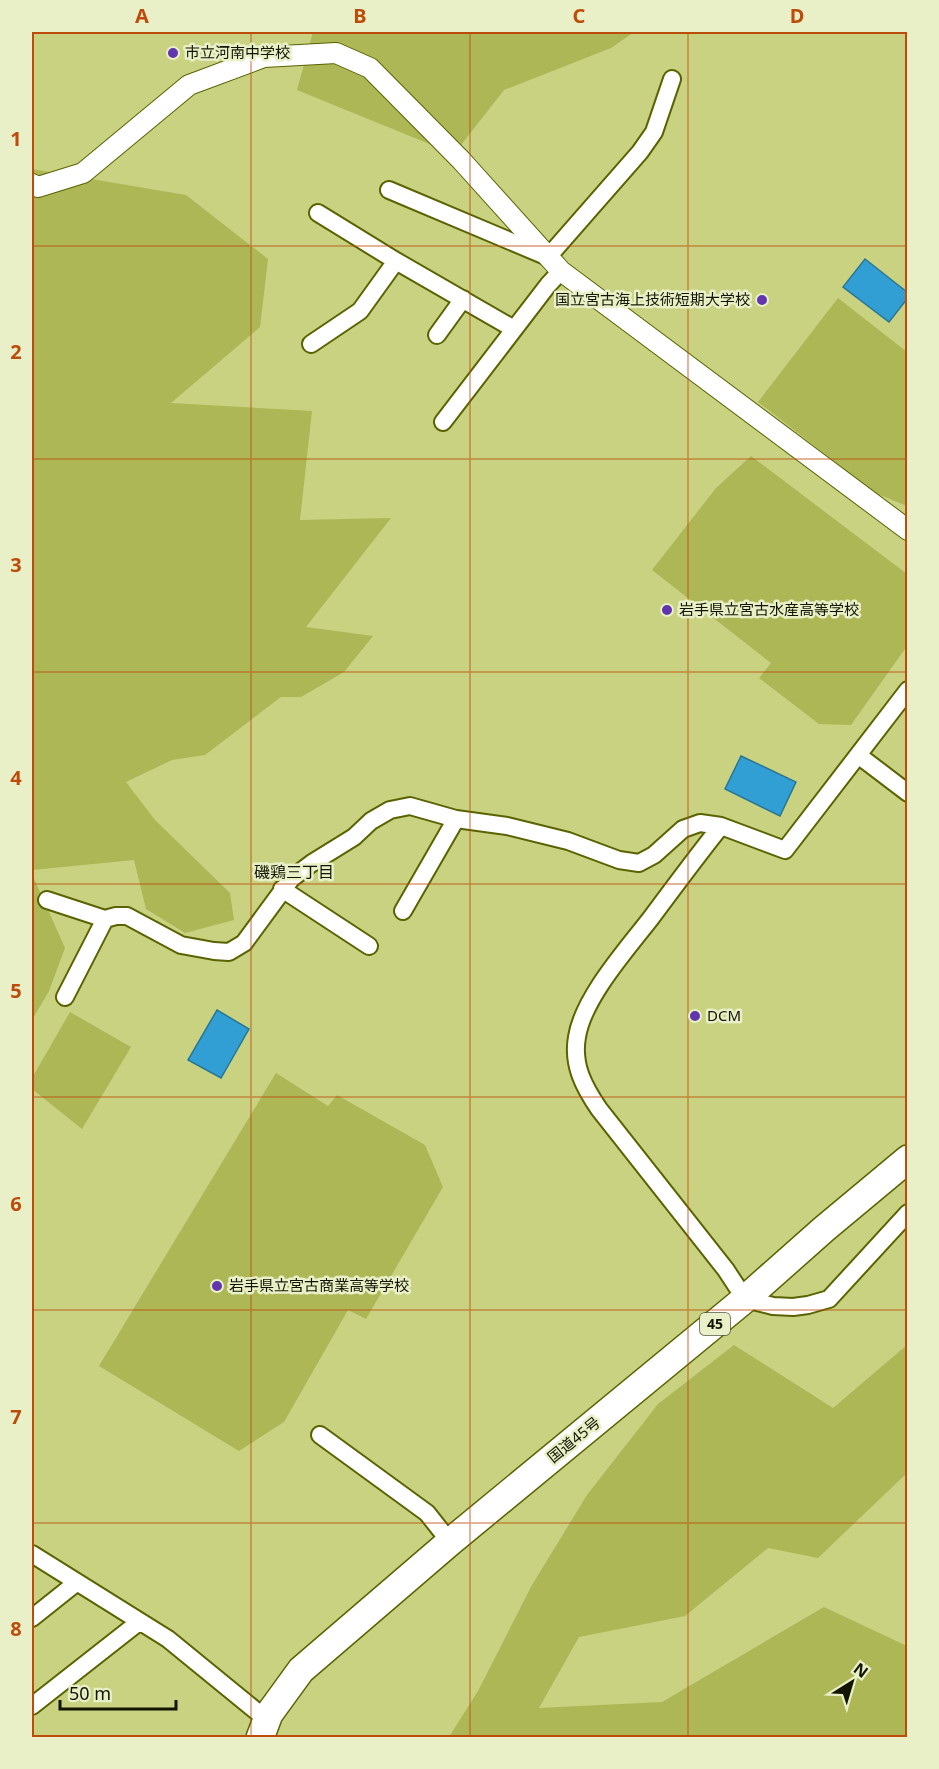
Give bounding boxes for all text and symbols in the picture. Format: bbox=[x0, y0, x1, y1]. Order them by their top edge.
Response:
text: A bbox=[135, 2, 149, 29]
text: B bbox=[353, 2, 367, 29]
text: C bbox=[573, 2, 586, 29]
text: D bbox=[790, 2, 804, 29]
place label: 市立河南中学校 bbox=[185, 42, 290, 62]
marker: 市立河南中学校 bbox=[166, 46, 180, 60]
text: 1 bbox=[10, 125, 22, 152]
place label: 国立宮古海上技術短期大学校 bbox=[555, 289, 750, 309]
marker: 国立宮古海上技術短期大学校 bbox=[755, 293, 769, 307]
text: 2 bbox=[10, 338, 22, 365]
text: 3 bbox=[10, 551, 22, 578]
place label: 岩手県立宮古水産高等学校 bbox=[679, 599, 859, 619]
marker: 岩手県立宮古水産高等学校 bbox=[660, 603, 674, 617]
text: 4 bbox=[10, 764, 22, 791]
district label: 磯鶏三丁目 bbox=[254, 861, 334, 883]
text: 5 bbox=[10, 977, 22, 1004]
place label: DCM bbox=[707, 1005, 741, 1025]
marker: DCM bbox=[688, 1009, 702, 1023]
text: 6 bbox=[10, 1190, 22, 1217]
place label: 岩手県立宮古商業高等学校 bbox=[229, 1275, 409, 1295]
marker: 岩手県立宮古商業高等学校 bbox=[210, 1279, 224, 1293]
road number: 45 bbox=[700, 1313, 730, 1335]
text: 7 bbox=[10, 1403, 22, 1430]
street label: 国道45号 bbox=[543, 1412, 604, 1467]
text: 8 bbox=[10, 1615, 22, 1642]
north arrow bbox=[822, 1652, 882, 1712]
text: N bbox=[849, 1657, 873, 1683]
scale bar bbox=[60, 1673, 176, 1711]
text: 50 m bbox=[69, 1681, 111, 1705]

